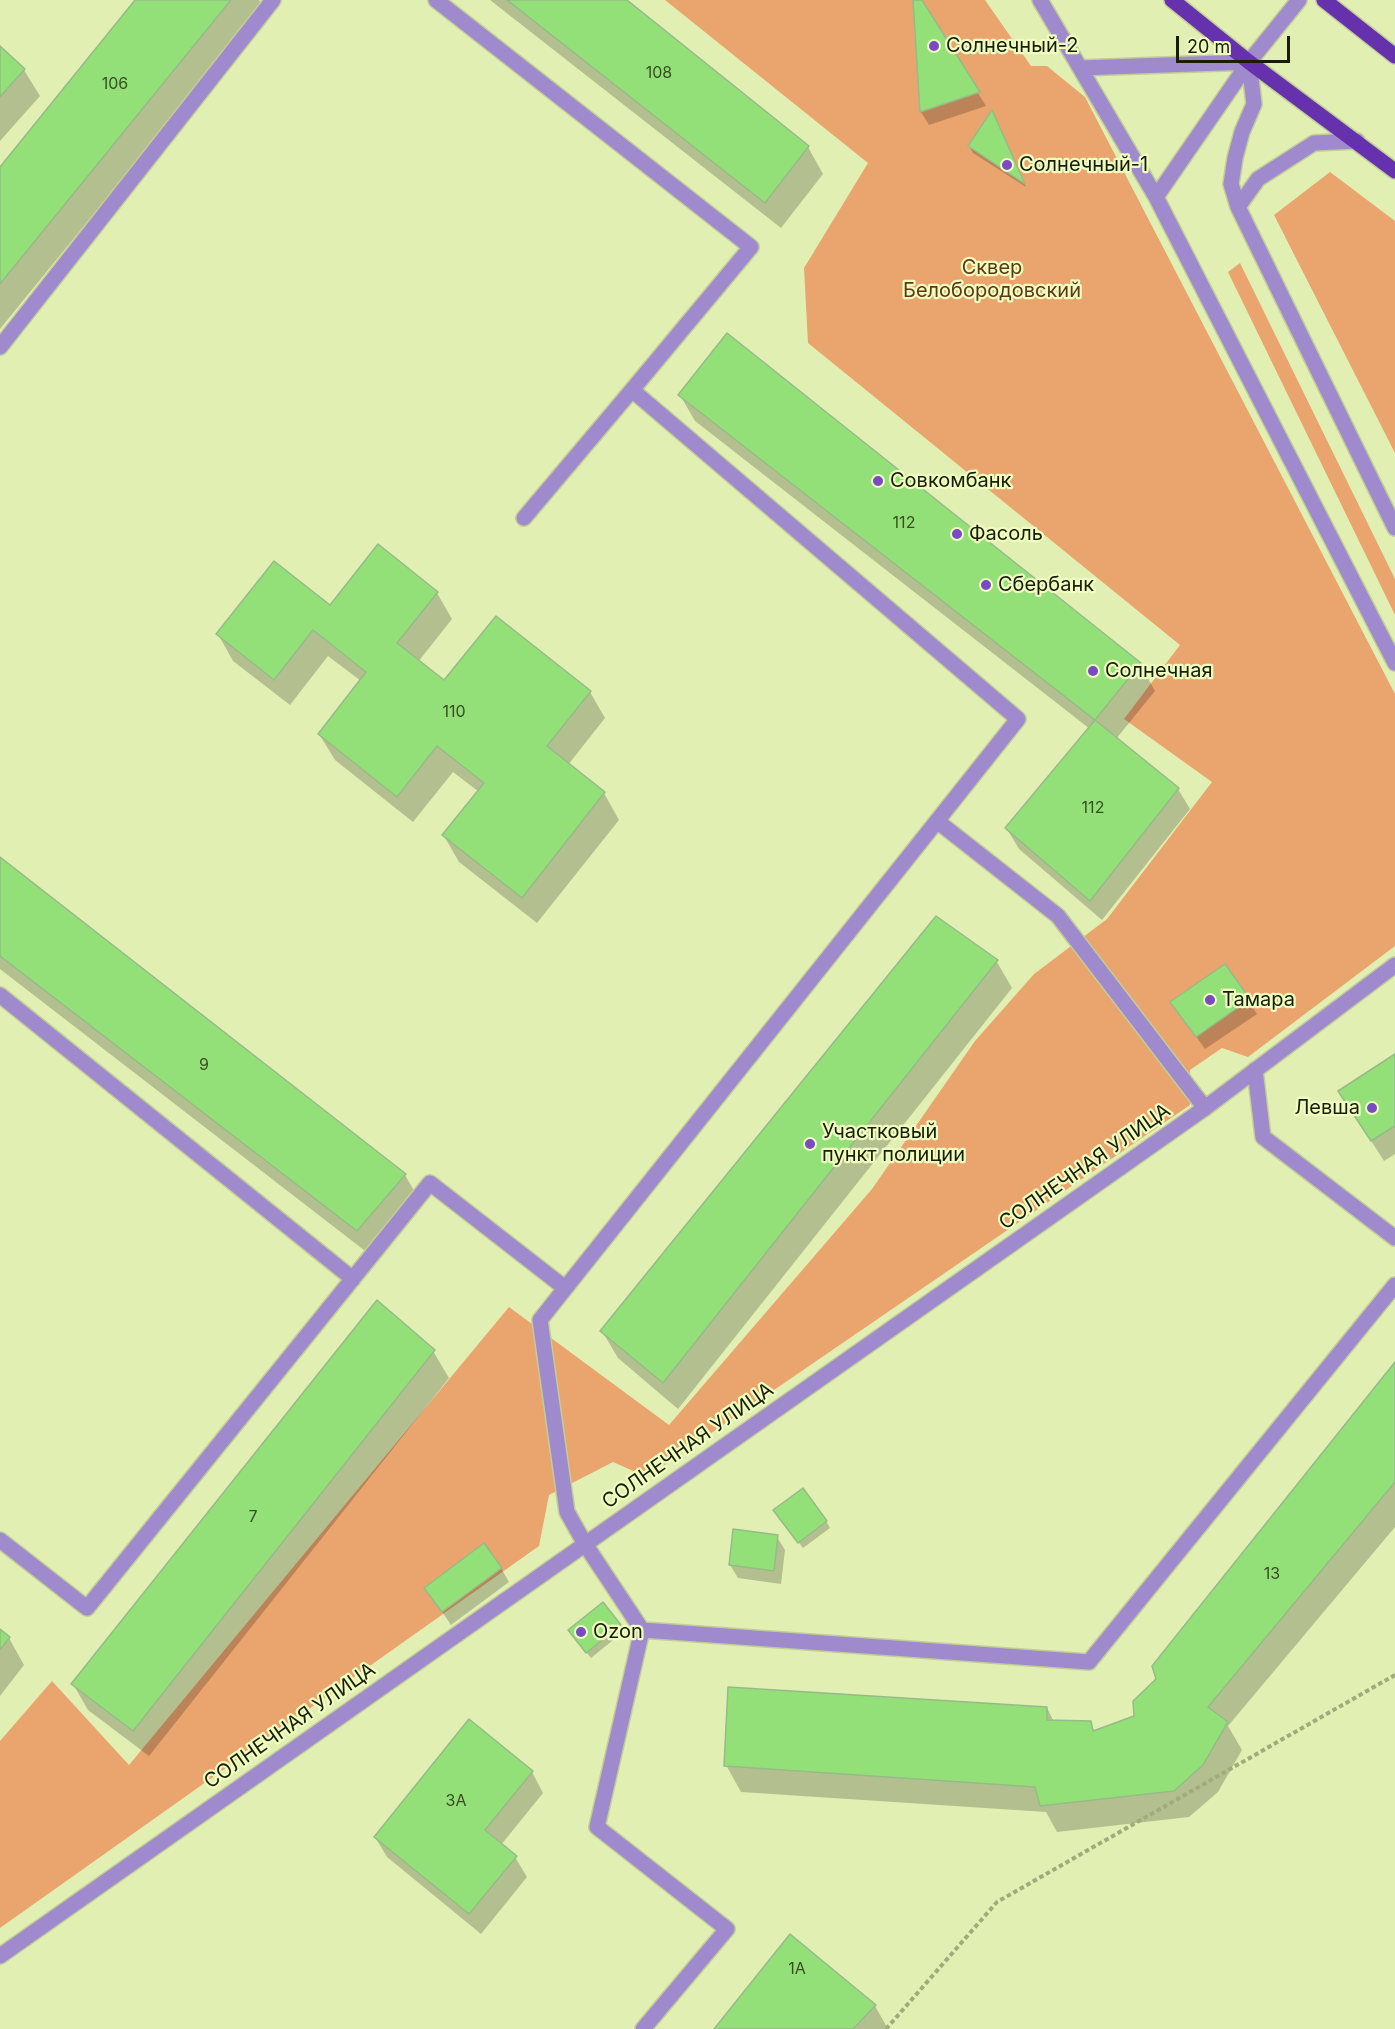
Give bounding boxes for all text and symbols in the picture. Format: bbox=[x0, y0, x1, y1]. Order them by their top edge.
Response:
scale bar bbox=[1179, 24, 1293, 62]
place label: Солнечный-2 bbox=[946, 34, 1078, 58]
text: 20 m bbox=[1187, 36, 1230, 57]
marker: Солнечный-2 bbox=[927, 39, 941, 53]
house number: 108 bbox=[646, 63, 672, 83]
house number: 106 bbox=[102, 74, 128, 94]
place label: Солнечный-1 bbox=[1019, 153, 1148, 177]
marker: Солнечный-1 bbox=[1000, 158, 1014, 172]
park label: Сквер Белобородовский bbox=[903, 256, 1081, 303]
place label: Совкомбанк bbox=[890, 469, 1011, 493]
marker: Совкомбанк bbox=[871, 474, 885, 488]
house number: 112 bbox=[893, 513, 915, 533]
place label: Фасоль bbox=[969, 522, 1043, 546]
marker: Фасоль bbox=[950, 527, 964, 541]
place label: Сбербанк bbox=[998, 573, 1094, 597]
marker: Сбербанк bbox=[979, 578, 993, 592]
place label: Солнечная bbox=[1105, 659, 1212, 683]
marker: Солнечная bbox=[1086, 664, 1100, 678]
house number: 110 bbox=[442, 702, 466, 722]
house number: 112 bbox=[1082, 798, 1104, 818]
place label: Тамара bbox=[1222, 988, 1295, 1012]
marker: Тамара bbox=[1203, 993, 1217, 1007]
house number: 9 bbox=[199, 1055, 209, 1075]
place label: Левша bbox=[1294, 1096, 1360, 1120]
street label: СОЛНЕЧНАЯ УЛИЦА bbox=[995, 1099, 1175, 1235]
marker: Левша bbox=[1365, 1101, 1379, 1115]
place label: Участковый пункт полиции bbox=[822, 1120, 965, 1167]
marker: Участковый пункт полиции bbox=[803, 1137, 817, 1151]
street label: СОЛНЕЧНАЯ УЛИЦА bbox=[598, 1378, 778, 1514]
house number: 7 bbox=[248, 1507, 258, 1527]
house number: 13 bbox=[1264, 1564, 1280, 1584]
place label: Ozon bbox=[593, 1620, 643, 1644]
marker: Ozon bbox=[574, 1625, 588, 1639]
street label: СОЛНЕЧНАЯ УЛИЦА bbox=[200, 1658, 380, 1794]
house number: 3А bbox=[446, 1791, 466, 1811]
house number: 1А bbox=[788, 1959, 806, 1979]

